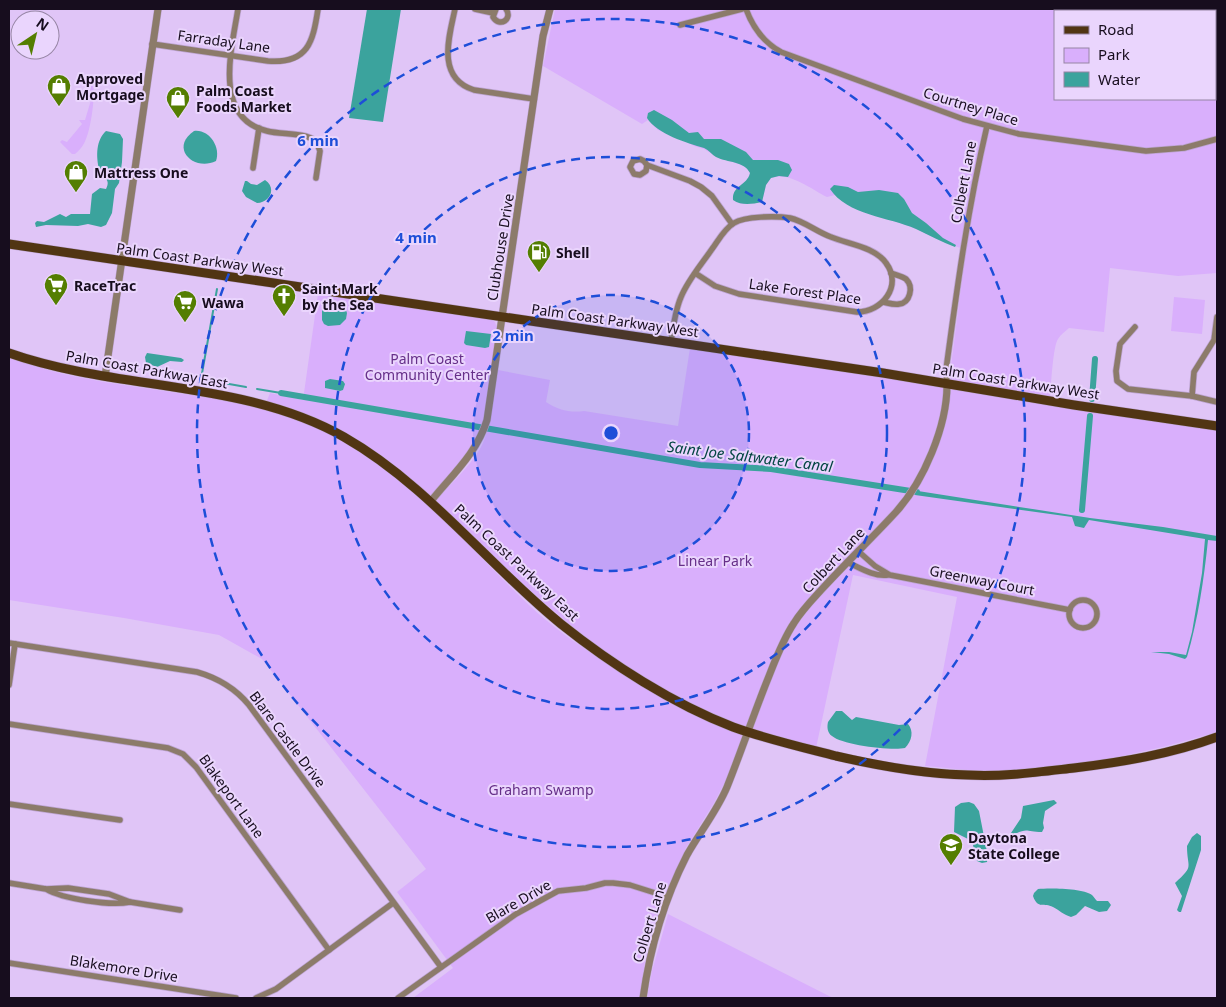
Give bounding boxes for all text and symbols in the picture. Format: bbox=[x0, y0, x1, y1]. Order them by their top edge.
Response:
north arrow bbox=[10, 10, 60, 60]
legend bbox=[1054, 10, 1216, 100]
text: N bbox=[33, 13, 53, 35]
text: Road bbox=[1098, 19, 1134, 39]
street label: Farraday Lane bbox=[177, 25, 272, 57]
text: Park bbox=[1098, 44, 1130, 64]
place label: Approved Mortgage bbox=[76, 69, 145, 104]
text: Water bbox=[1098, 69, 1140, 89]
shop icon: Approved Mortgage bbox=[46, 73, 72, 107]
place label: Palm Coast Foods Market bbox=[196, 81, 292, 116]
street label: Courtney Place bbox=[921, 83, 1021, 130]
shop icon: Palm Coast Foods Market bbox=[165, 85, 191, 119]
text: 6 min bbox=[297, 130, 339, 150]
street label: Colbert Lane bbox=[946, 139, 980, 225]
shop icon: Mattress One bbox=[63, 159, 89, 193]
place label: Mattress One bbox=[94, 163, 188, 182]
street label: Clubhouse Drive bbox=[482, 192, 518, 302]
text: 4 min bbox=[395, 227, 437, 247]
street label: Palm Coast Parkway West bbox=[115, 238, 285, 280]
fuel station icon: Shell bbox=[526, 239, 552, 273]
place label: Shell bbox=[556, 243, 590, 262]
supermarket icon: RaceTrac bbox=[43, 272, 69, 306]
street label: Lake Forest Place bbox=[748, 274, 863, 308]
place label: RaceTrac bbox=[74, 276, 136, 295]
place label: Saint Mark by the Sea bbox=[302, 279, 378, 314]
church icon: Saint Mark by the Sea bbox=[271, 283, 297, 317]
supermarket icon: Wawa bbox=[172, 289, 198, 323]
place label: Wawa bbox=[202, 293, 244, 312]
street label: Palm Coast Parkway West bbox=[530, 299, 700, 341]
text: 2 min bbox=[492, 325, 534, 345]
street label: Palm Coast Parkway East bbox=[65, 345, 229, 393]
park label: Palm Coast Community Center bbox=[365, 349, 489, 384]
street label: Palm Coast Parkway West bbox=[931, 358, 1101, 404]
centre of rings bbox=[602, 424, 620, 442]
water label: Saint Joe Saltwater Canal bbox=[666, 436, 835, 476]
street label: Palm Coast Parkway East bbox=[451, 499, 583, 625]
street label: Colbert Lane bbox=[798, 523, 869, 597]
park label: Linear Park bbox=[678, 551, 753, 570]
street label: Greenway Court bbox=[928, 561, 1036, 599]
street label: Blare Castle Drive bbox=[246, 687, 331, 791]
street label: Blakeport Lane bbox=[195, 750, 269, 842]
park label: Graham Swamp bbox=[488, 780, 594, 799]
place label: Daytona State College bbox=[968, 828, 1060, 863]
school or university icon: Daytona State College bbox=[938, 832, 964, 866]
street label: Blare Drive bbox=[482, 875, 554, 927]
street label: Colbert Lane bbox=[628, 879, 670, 965]
street label: Blakemore Drive bbox=[69, 950, 179, 986]

